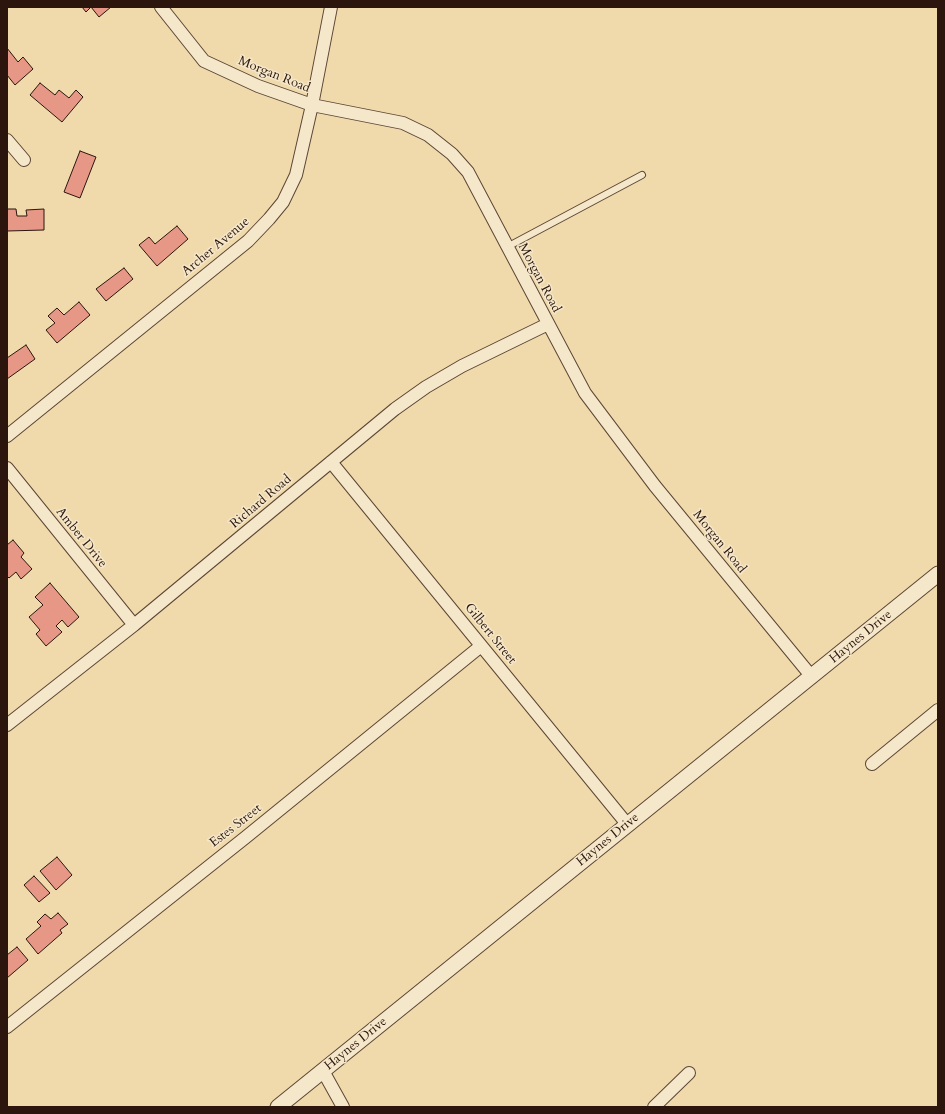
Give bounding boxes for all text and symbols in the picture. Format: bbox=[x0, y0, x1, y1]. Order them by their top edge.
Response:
street label: Morgan Road bbox=[236, 53, 312, 97]
street label: Archer Avenue bbox=[179, 214, 253, 280]
street label: Morgan Road bbox=[514, 241, 564, 315]
street label: Richard Road bbox=[227, 472, 295, 532]
street label: Amber Drive bbox=[52, 505, 110, 571]
street label: Morgan Road bbox=[689, 507, 749, 577]
street label: Gilbert Street bbox=[461, 600, 519, 668]
street label: Haynes Drive bbox=[827, 607, 895, 667]
street label: Estes Street bbox=[207, 801, 265, 851]
street label: Haynes Drive bbox=[574, 810, 642, 870]
street label: Haynes Drive bbox=[322, 1014, 390, 1074]

